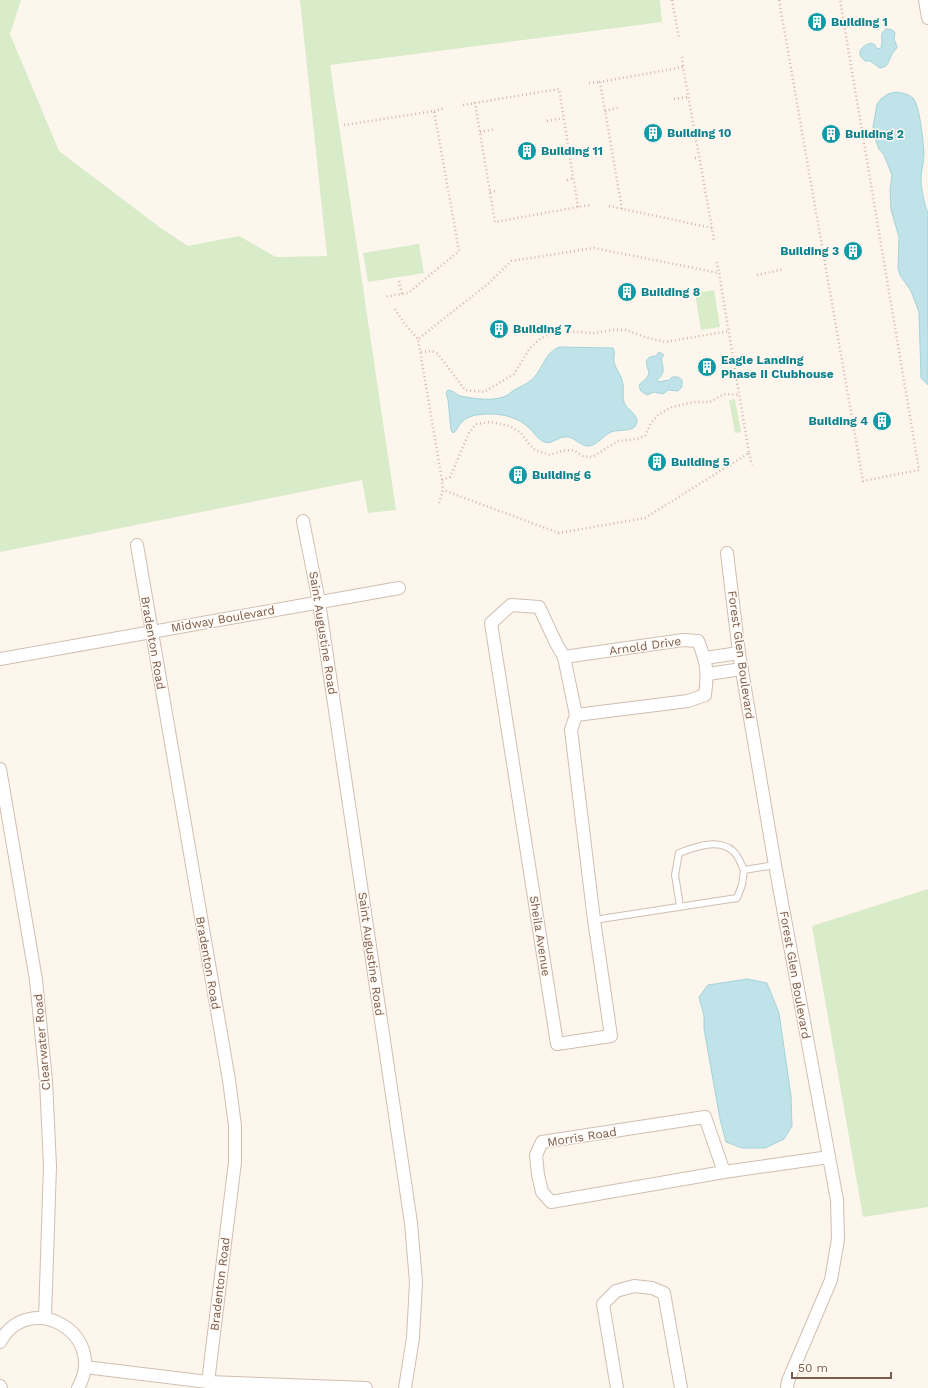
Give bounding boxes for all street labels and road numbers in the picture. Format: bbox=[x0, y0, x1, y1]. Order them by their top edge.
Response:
street label: Saint Augustine Road bbox=[306, 570, 340, 696]
street label: Forest Glen Boulevard bbox=[725, 590, 757, 720]
street label: Bradenton Road bbox=[138, 595, 168, 691]
street label: Midway Boulevard bbox=[170, 603, 276, 635]
street label: Arnold Drive bbox=[608, 634, 682, 658]
street label: Saint Augustine Road bbox=[355, 891, 387, 1017]
street label: Sheila Avenue bbox=[527, 895, 553, 977]
street label: Forest Glen Boulevard bbox=[777, 910, 813, 1040]
street label: Bradenton Road bbox=[193, 915, 223, 1011]
street label: Clearwater Road bbox=[31, 993, 53, 1091]
street label: Morris Road bbox=[546, 1125, 618, 1149]
street label: Bradenton Road bbox=[207, 1236, 233, 1332]

